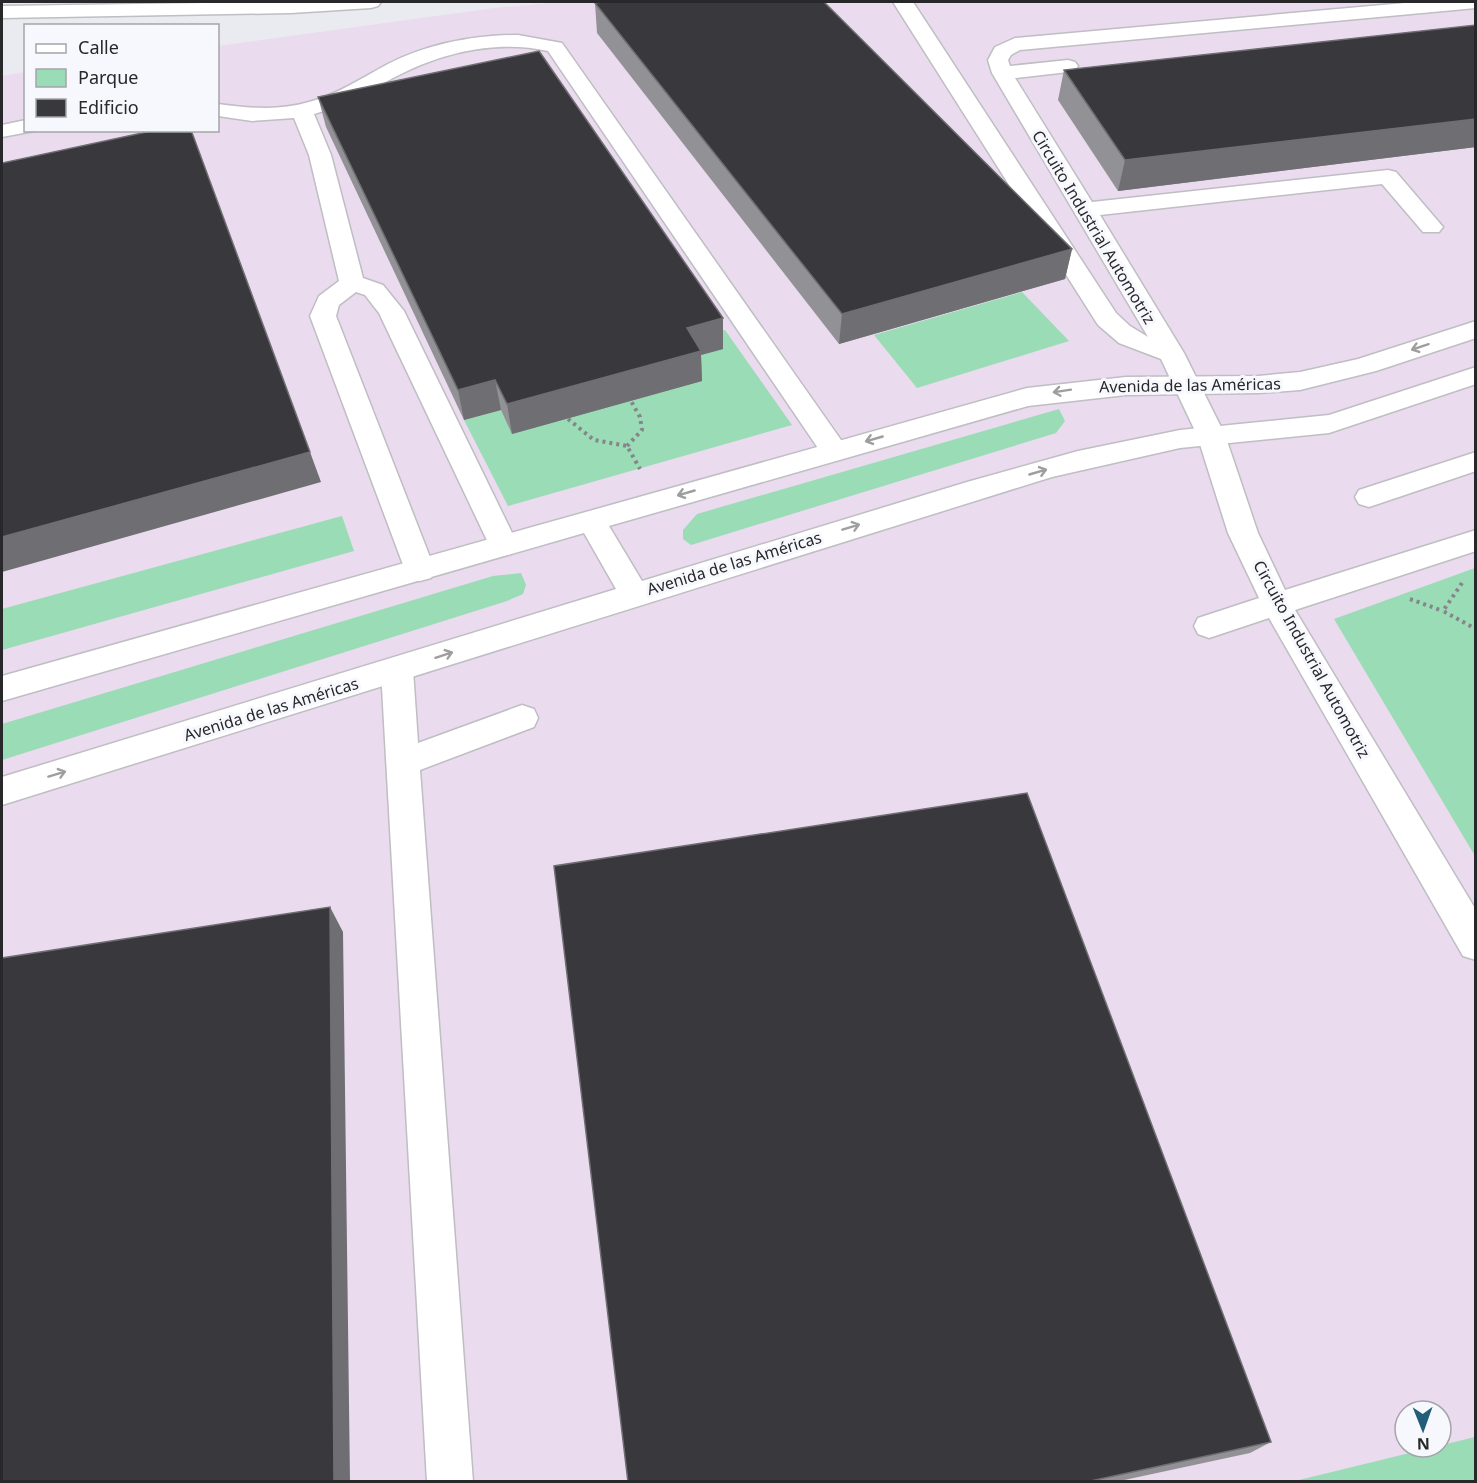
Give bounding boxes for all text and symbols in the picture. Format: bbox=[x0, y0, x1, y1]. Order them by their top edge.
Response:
legend bbox=[24, 24, 219, 132]
text: Calle bbox=[78, 35, 119, 59]
text: Parque bbox=[78, 65, 138, 89]
text: Edificio bbox=[78, 95, 139, 119]
street label: Circuito Industrial Automotriz bbox=[1027, 126, 1161, 328]
one-way arrow bbox=[1411, 342, 1430, 353]
street label: Avenida de las Américas bbox=[1099, 372, 1281, 398]
one-way arrow bbox=[1053, 386, 1073, 397]
one-way arrow bbox=[864, 434, 883, 445]
one-way arrow bbox=[1028, 466, 1047, 477]
one-way arrow bbox=[677, 488, 696, 499]
one-way arrow bbox=[841, 521, 860, 532]
street label: Avenida de las Américas bbox=[644, 526, 824, 600]
street label: Circuito Industrial Automotriz bbox=[1248, 556, 1376, 762]
one-way arrow bbox=[434, 649, 453, 660]
street label: Avenida de las Américas bbox=[181, 672, 361, 746]
one-way arrow bbox=[47, 768, 66, 779]
north arrow bbox=[1393, 1399, 1453, 1459]
text: N bbox=[1417, 1433, 1430, 1455]

